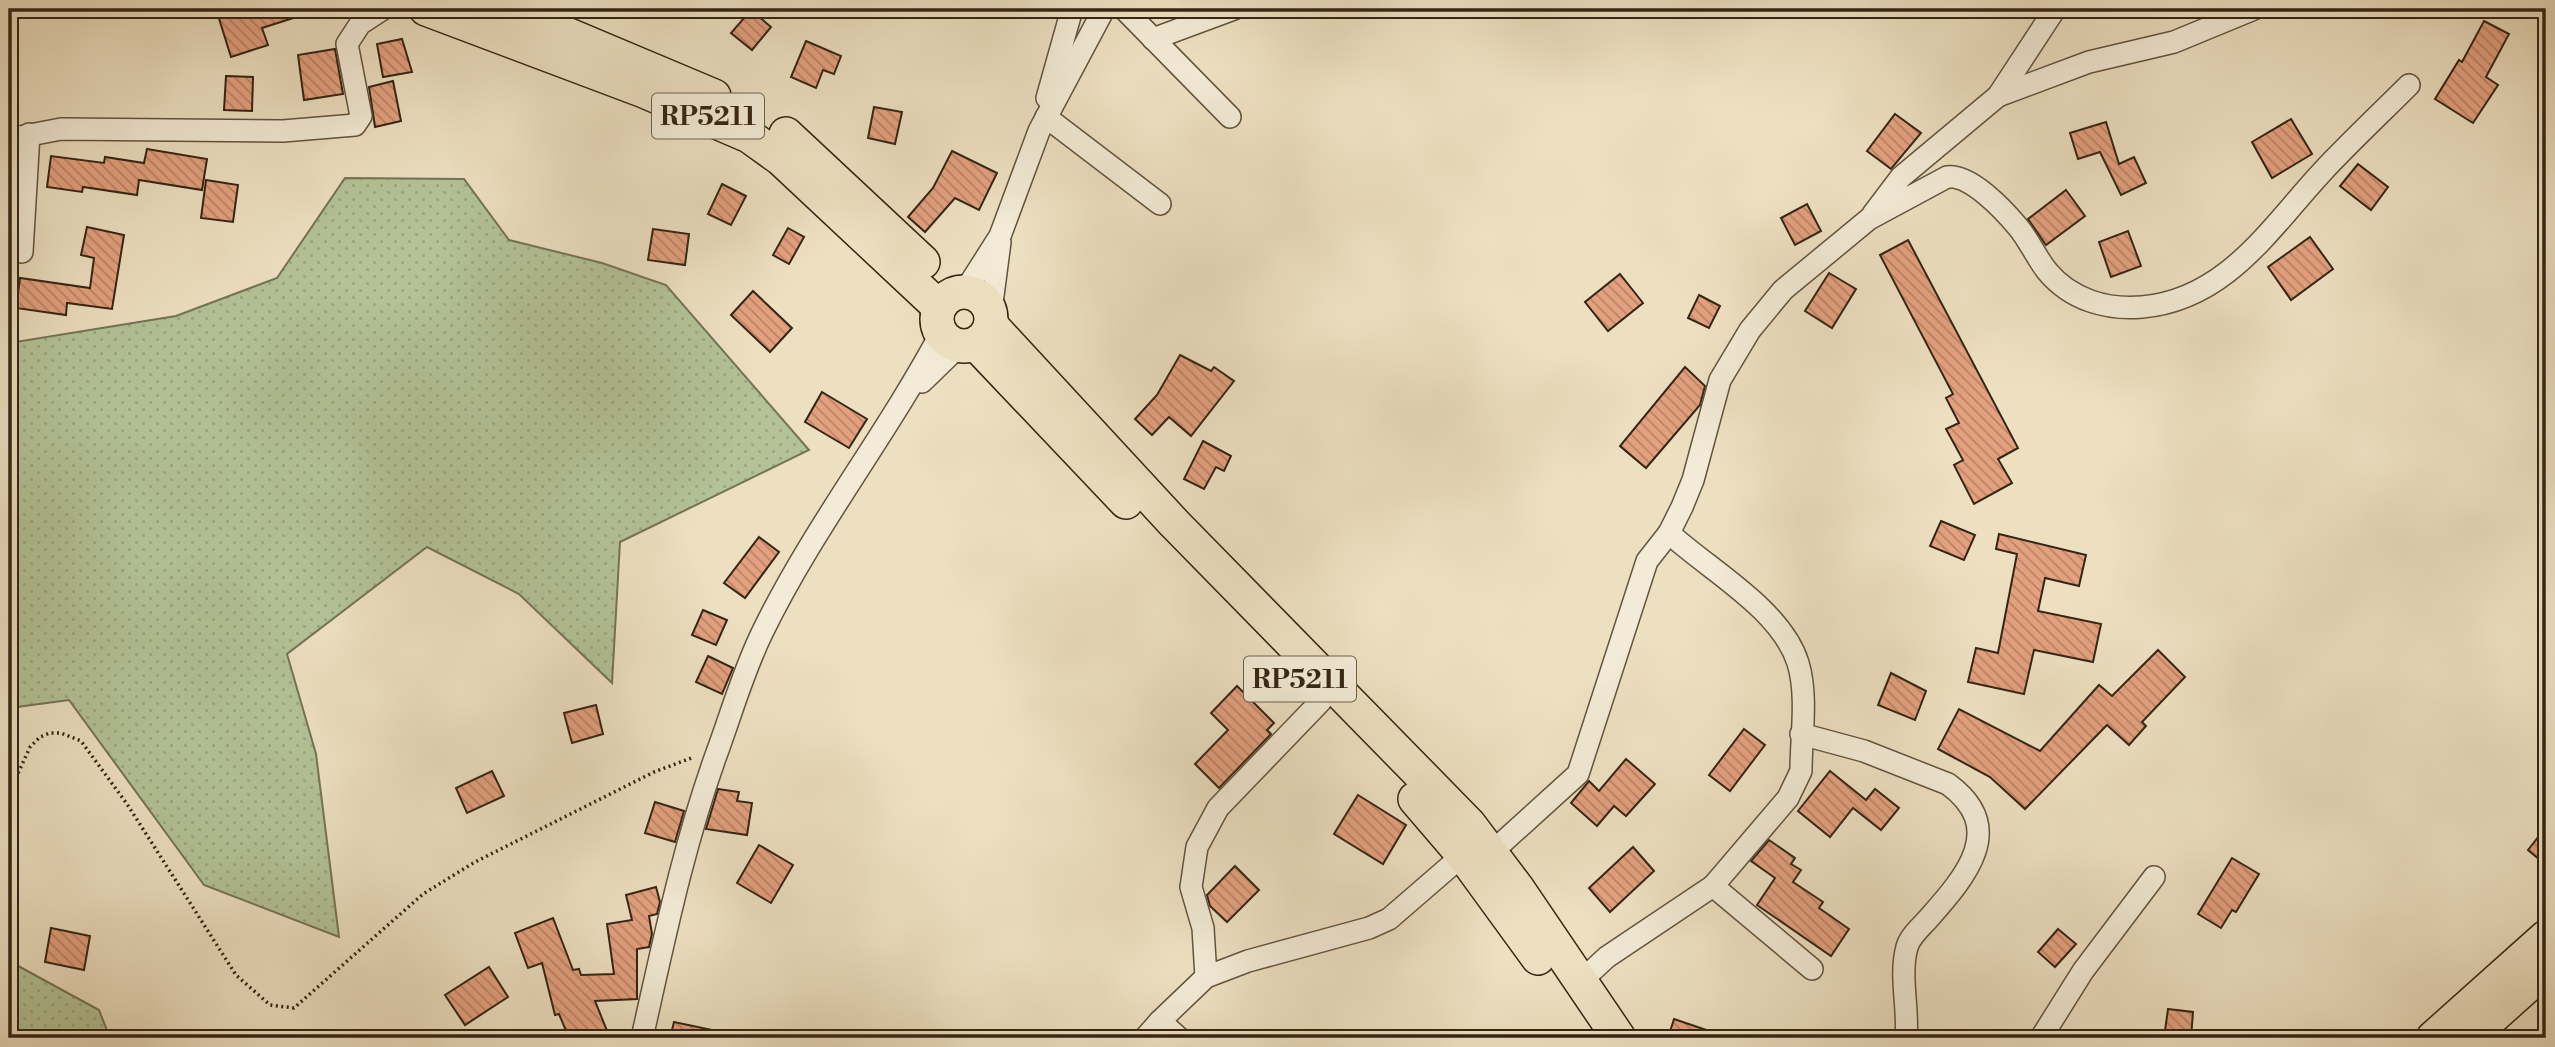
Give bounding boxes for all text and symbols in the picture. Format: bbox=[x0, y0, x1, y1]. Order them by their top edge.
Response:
road number: RP5211 bbox=[652, 94, 764, 139]
road number: RP5211 bbox=[1244, 656, 1356, 702]

